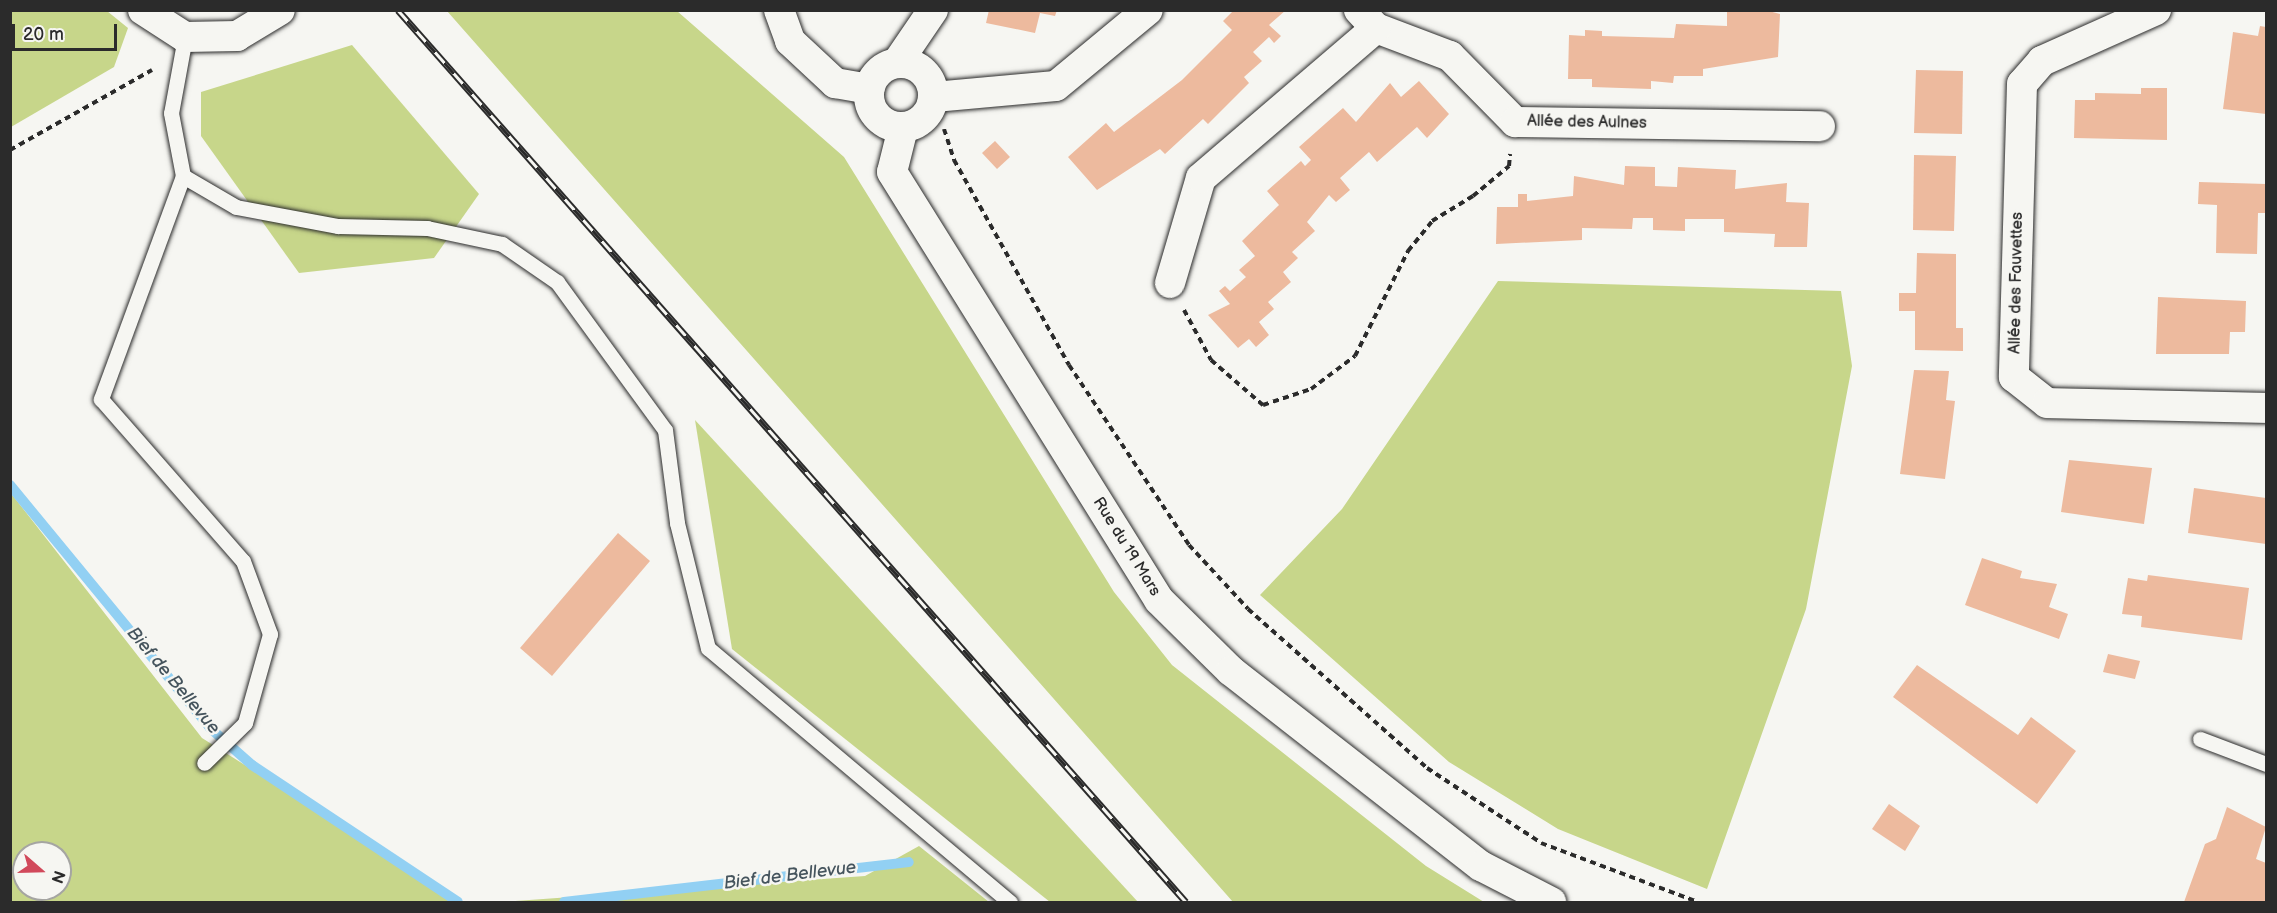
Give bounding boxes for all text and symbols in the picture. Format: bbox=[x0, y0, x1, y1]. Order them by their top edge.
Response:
scale bar bbox=[15, 12, 120, 50]
text: 20 m bbox=[23, 24, 64, 45]
street label: Allée des Aulnes bbox=[1527, 112, 1647, 134]
street label: Allée des Fauvettes bbox=[2006, 212, 2028, 354]
street label: Rue du 19 Mars bbox=[1088, 494, 1164, 600]
water label: Bief de Bellevue bbox=[122, 623, 224, 739]
north arrow bbox=[12, 841, 72, 901]
water label: Bief de Bellevue bbox=[723, 857, 857, 895]
text: N bbox=[47, 868, 68, 886]

